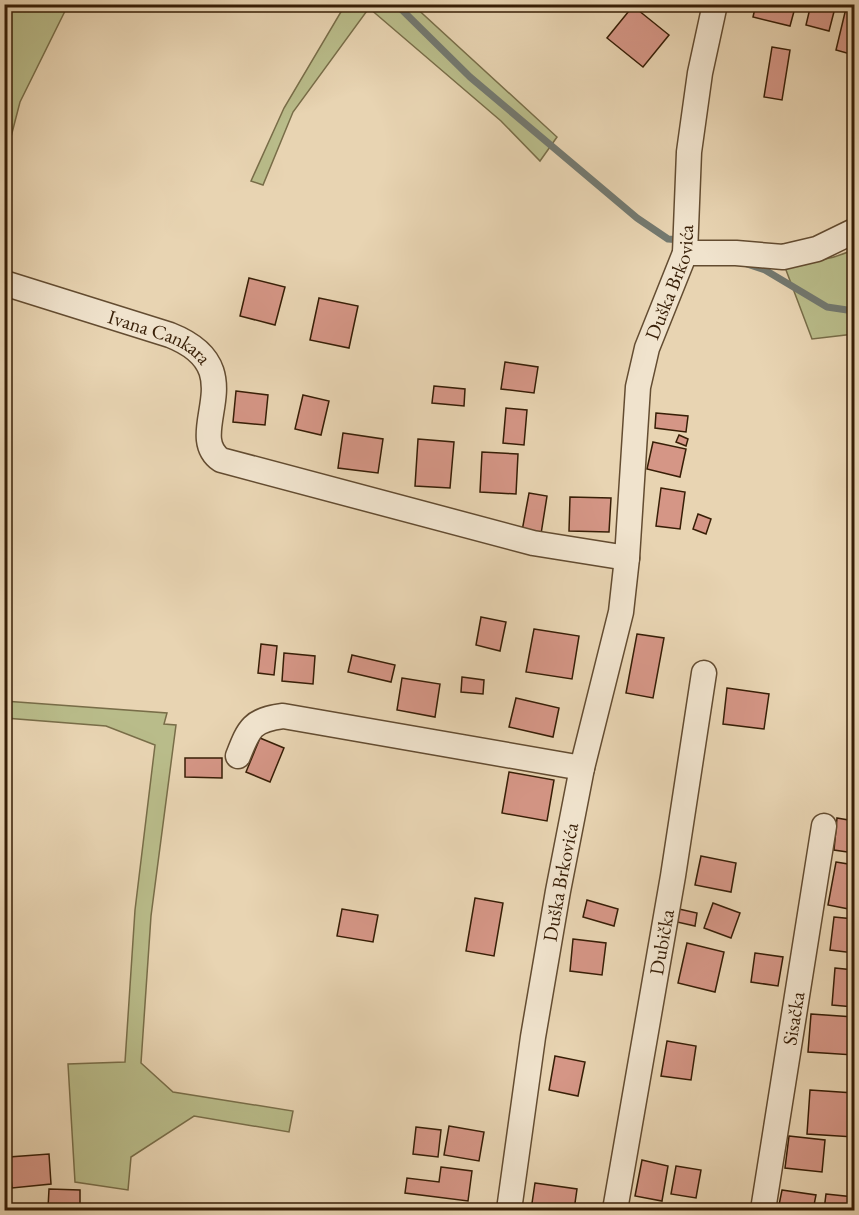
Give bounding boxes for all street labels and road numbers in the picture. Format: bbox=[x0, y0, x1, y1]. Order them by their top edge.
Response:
street label: Duška Brkovića bbox=[639, 224, 699, 343]
street label: Ivana Cankara bbox=[105, 303, 217, 370]
street label: Duška Brkovića bbox=[537, 820, 584, 943]
street label: Dubička bbox=[643, 907, 680, 977]
street label: Sisačka bbox=[776, 990, 811, 1047]

